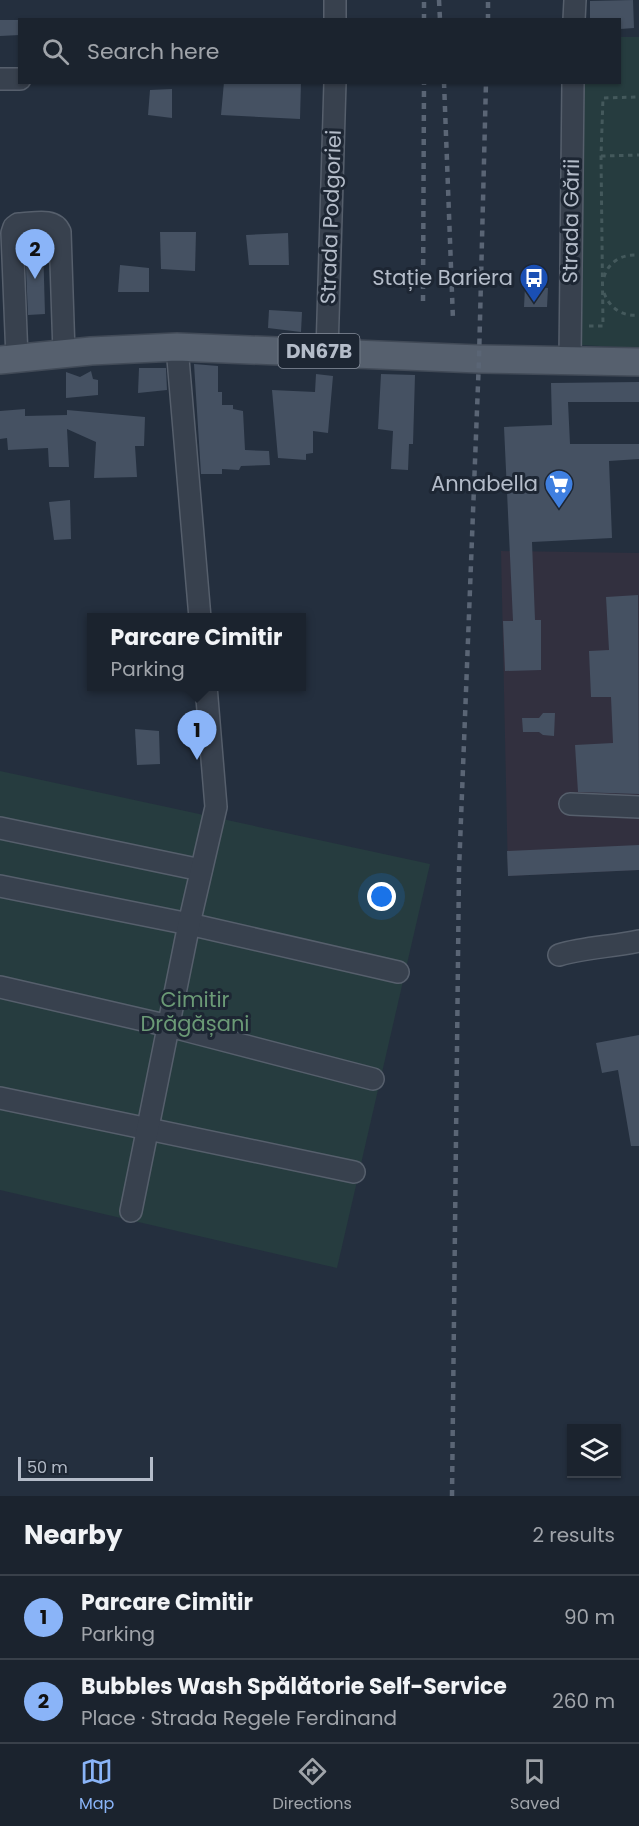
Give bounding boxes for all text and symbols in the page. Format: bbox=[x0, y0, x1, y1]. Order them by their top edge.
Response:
search box bbox=[18, 18, 621, 84]
icon: search bbox=[39, 35, 72, 68]
text: Search here bbox=[87, 36, 220, 67]
street label: Strada Podgoriei bbox=[313, 129, 348, 305]
street label: Strada Gării bbox=[555, 158, 586, 284]
pin: 2 bbox=[15, 230, 54, 279]
bus stop icon: Stație Bariera bbox=[518, 262, 550, 304]
place label: Stație Bariera bbox=[372, 263, 513, 292]
road number: DN67B bbox=[278, 334, 360, 368]
supermarket icon: Annabella bbox=[543, 468, 575, 510]
place label: Annabella bbox=[431, 469, 538, 498]
popup bbox=[87, 613, 306, 691]
text: Parcare Cimitir bbox=[111, 622, 282, 653]
text: Parking bbox=[111, 655, 185, 683]
pin: 1 bbox=[178, 710, 216, 760]
your location bbox=[367, 882, 396, 911]
park label: Cimitir Drăgășani bbox=[140, 985, 250, 1038]
map controls bbox=[567, 1424, 621, 1478]
button: layers bbox=[567, 1424, 621, 1478]
scale bar bbox=[18, 1454, 153, 1482]
text: 50 m bbox=[27, 1456, 68, 1479]
text: Nearby bbox=[24, 1517, 122, 1553]
text: 2 results bbox=[532, 1521, 615, 1549]
text: Parcare Cimitir bbox=[81, 1587, 253, 1618]
text: 1 bbox=[40, 1603, 47, 1631]
text: 90 m bbox=[564, 1603, 615, 1631]
text: Parking bbox=[81, 1620, 155, 1648]
text: Bubbles Wash Spălătorie Self-Service bbox=[81, 1671, 507, 1702]
text: 2 bbox=[38, 1687, 49, 1715]
text: 260 m bbox=[552, 1687, 615, 1715]
text: Place · Strada Regele Ferdinand bbox=[81, 1704, 397, 1732]
tab: Map bbox=[79, 1755, 114, 1816]
tab: Directions bbox=[273, 1755, 352, 1816]
tab: Saved bbox=[510, 1755, 560, 1816]

